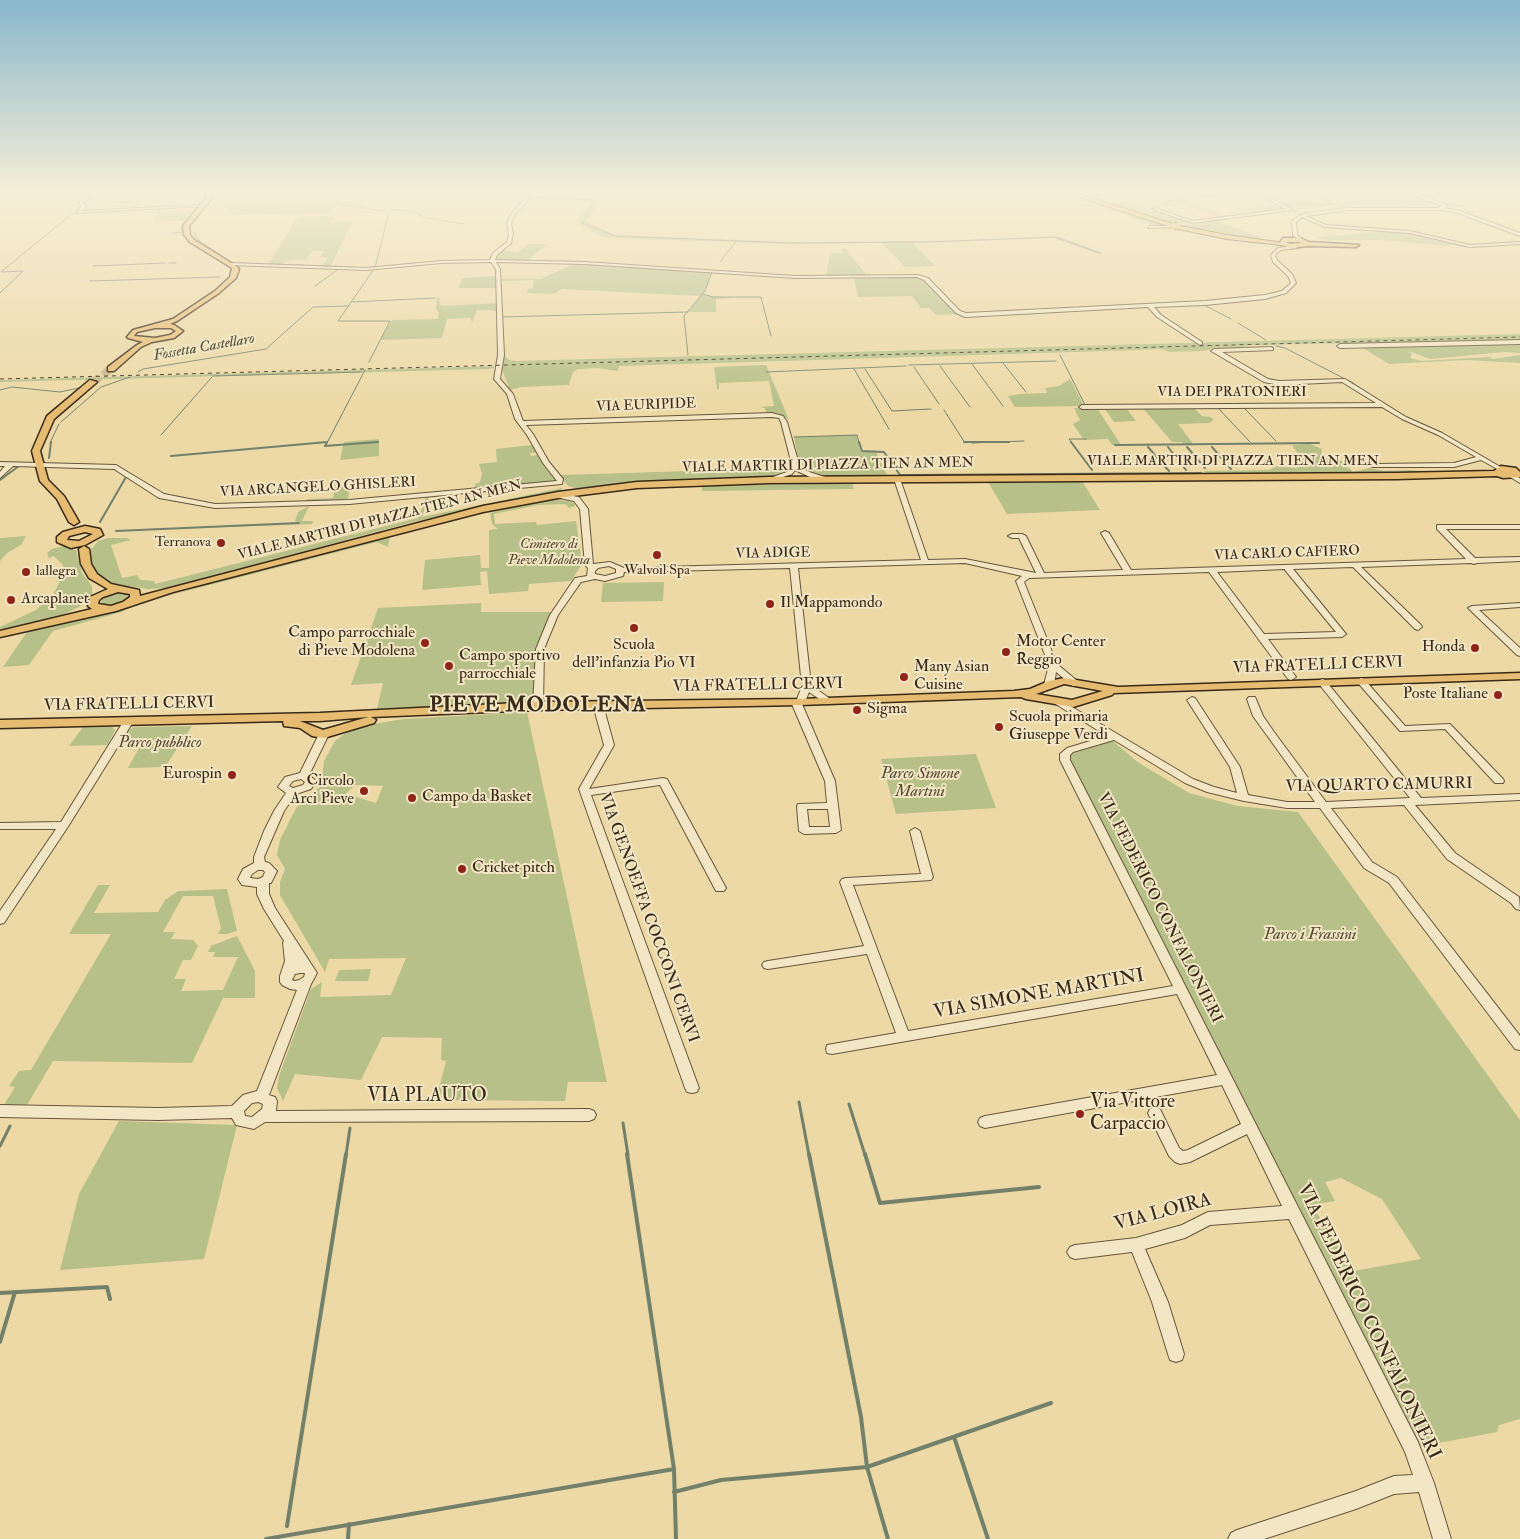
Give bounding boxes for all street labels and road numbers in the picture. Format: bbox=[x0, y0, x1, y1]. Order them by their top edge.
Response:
street label: VIA DEI PRATONIERI bbox=[1157, 385, 1307, 401]
street label: VIA EURIPIDE bbox=[596, 396, 696, 416]
street label: VIALE MARTIRI DI PIAZZA TIEN AN MEN bbox=[1087, 454, 1379, 470]
street label: VIALE MARTIRI DI PIAZZA TIEN AN MEN bbox=[682, 455, 974, 477]
street label: VIA ARCANGELO GHISLERI bbox=[219, 474, 417, 502]
street label: VIALE MARTIRI DI PIAZZA TIEN AN MEN bbox=[236, 478, 524, 564]
street label: VIA CARLO CAFIERO bbox=[1214, 543, 1360, 565]
street label: VIA ADIGE bbox=[735, 545, 811, 563]
street label: VIA FRATELLI CERVI bbox=[1232, 653, 1404, 679]
street label: VIA FRATELLI CERVI bbox=[673, 675, 843, 697]
street label: VIA FRATELLI CERVI bbox=[44, 694, 214, 716]
street label: VIA QUARTO CAMURRI bbox=[1285, 775, 1473, 797]
street label: VIA GENOEFFA COCCONI CERVI bbox=[594, 790, 702, 1046]
street label: VIA FEDERICO CONFALONIERI bbox=[1092, 790, 1226, 1026]
street label: VIA SIMONE MARTINI bbox=[932, 965, 1146, 1025]
street label: VIA PLAUTO bbox=[367, 1086, 487, 1108]
street label: VIA FEDERICO CONFALONIERI bbox=[1291, 1180, 1445, 1464]
street label: VIA LOIRA bbox=[1112, 1189, 1214, 1237]

